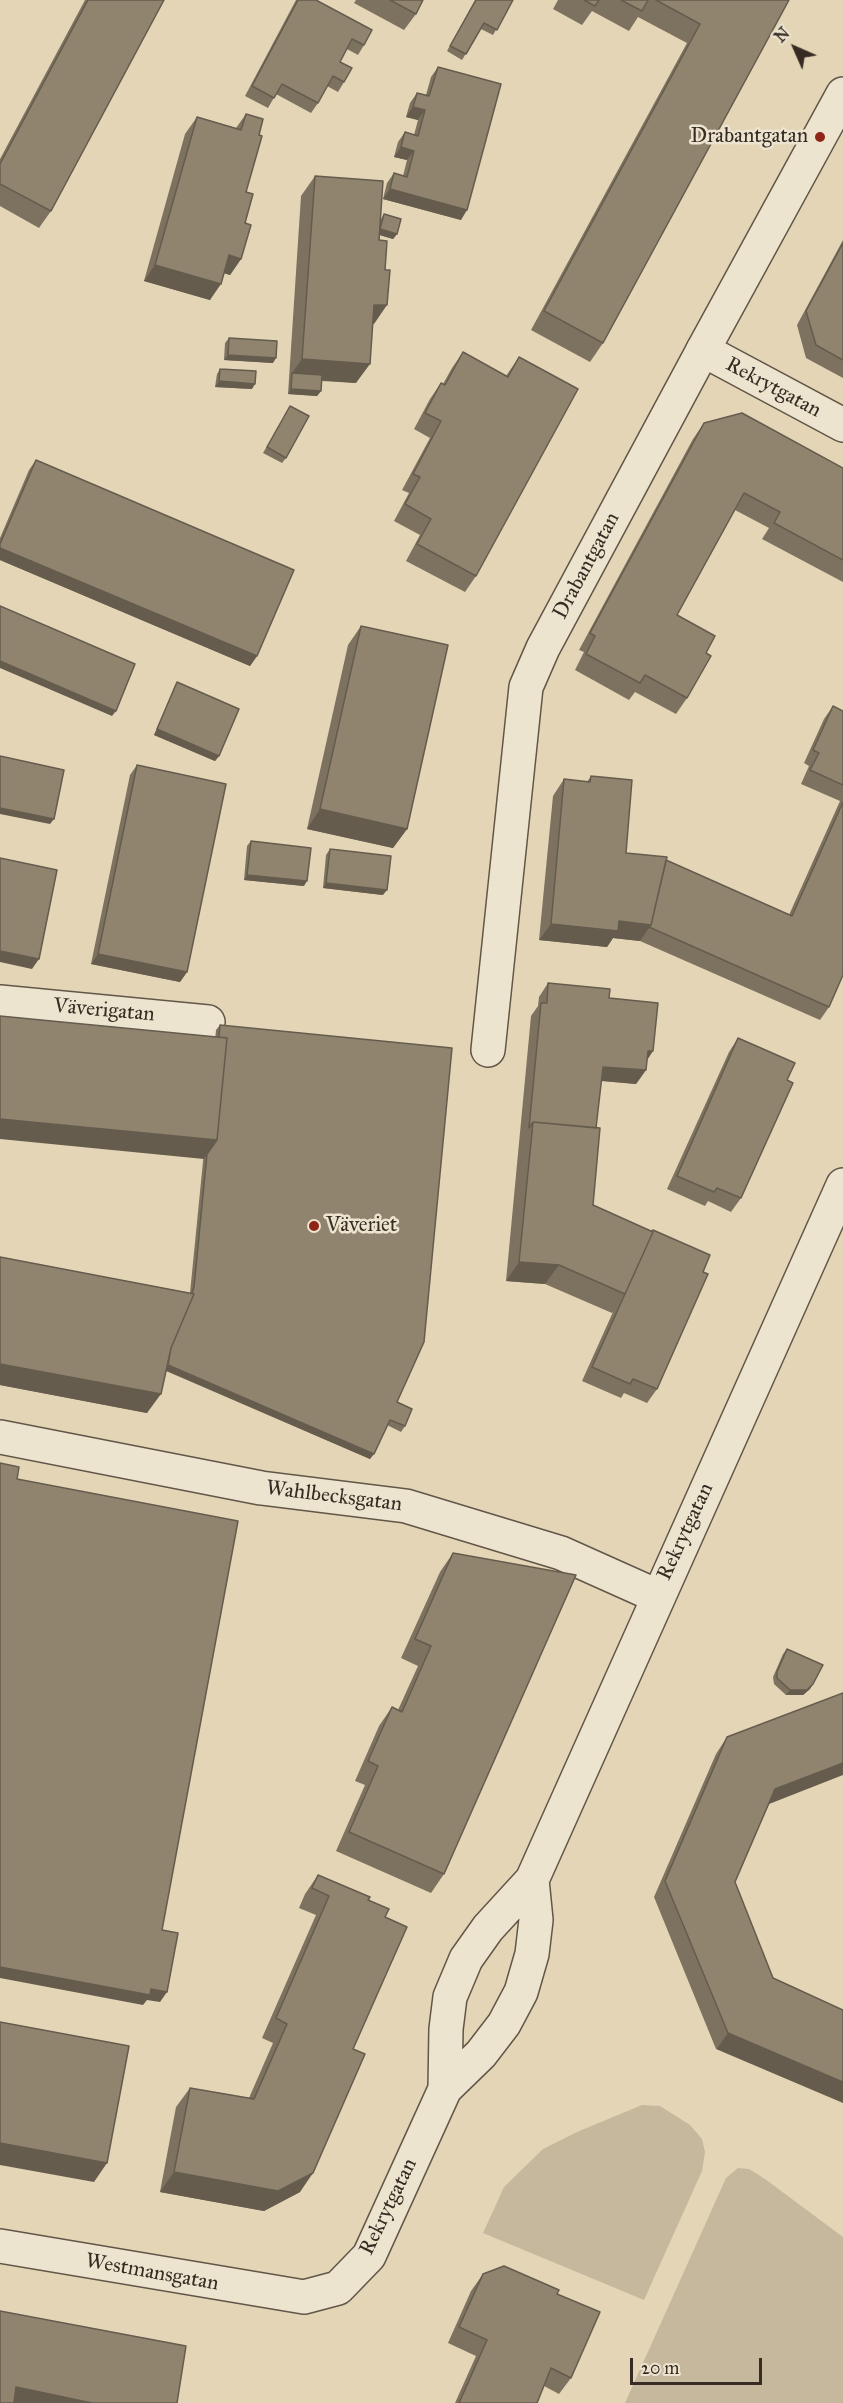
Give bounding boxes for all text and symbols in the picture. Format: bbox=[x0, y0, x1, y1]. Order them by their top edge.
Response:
north arrow bbox=[765, 18, 825, 78]
text: N bbox=[770, 23, 793, 46]
place label: Drabantgatan bbox=[691, 124, 808, 150]
marker: Drabantgatan bbox=[813, 130, 827, 144]
street label: Rekrytgatan bbox=[721, 352, 825, 424]
street label: Drabantgatan bbox=[548, 508, 626, 624]
street label: Väverigatan bbox=[52, 994, 156, 1028]
place label: Väveriet bbox=[326, 1213, 397, 1239]
marker: Väveriet bbox=[307, 1219, 321, 1233]
street label: Wahlbecksgatan bbox=[265, 1476, 403, 1518]
street label: Rekrytgatan bbox=[652, 1479, 720, 1585]
street label: Rekrytgatan bbox=[355, 2154, 423, 2260]
street label: Westmansgatan bbox=[83, 2249, 221, 2297]
scale bar bbox=[633, 2346, 765, 2384]
text: 20 m bbox=[641, 2357, 679, 2379]

